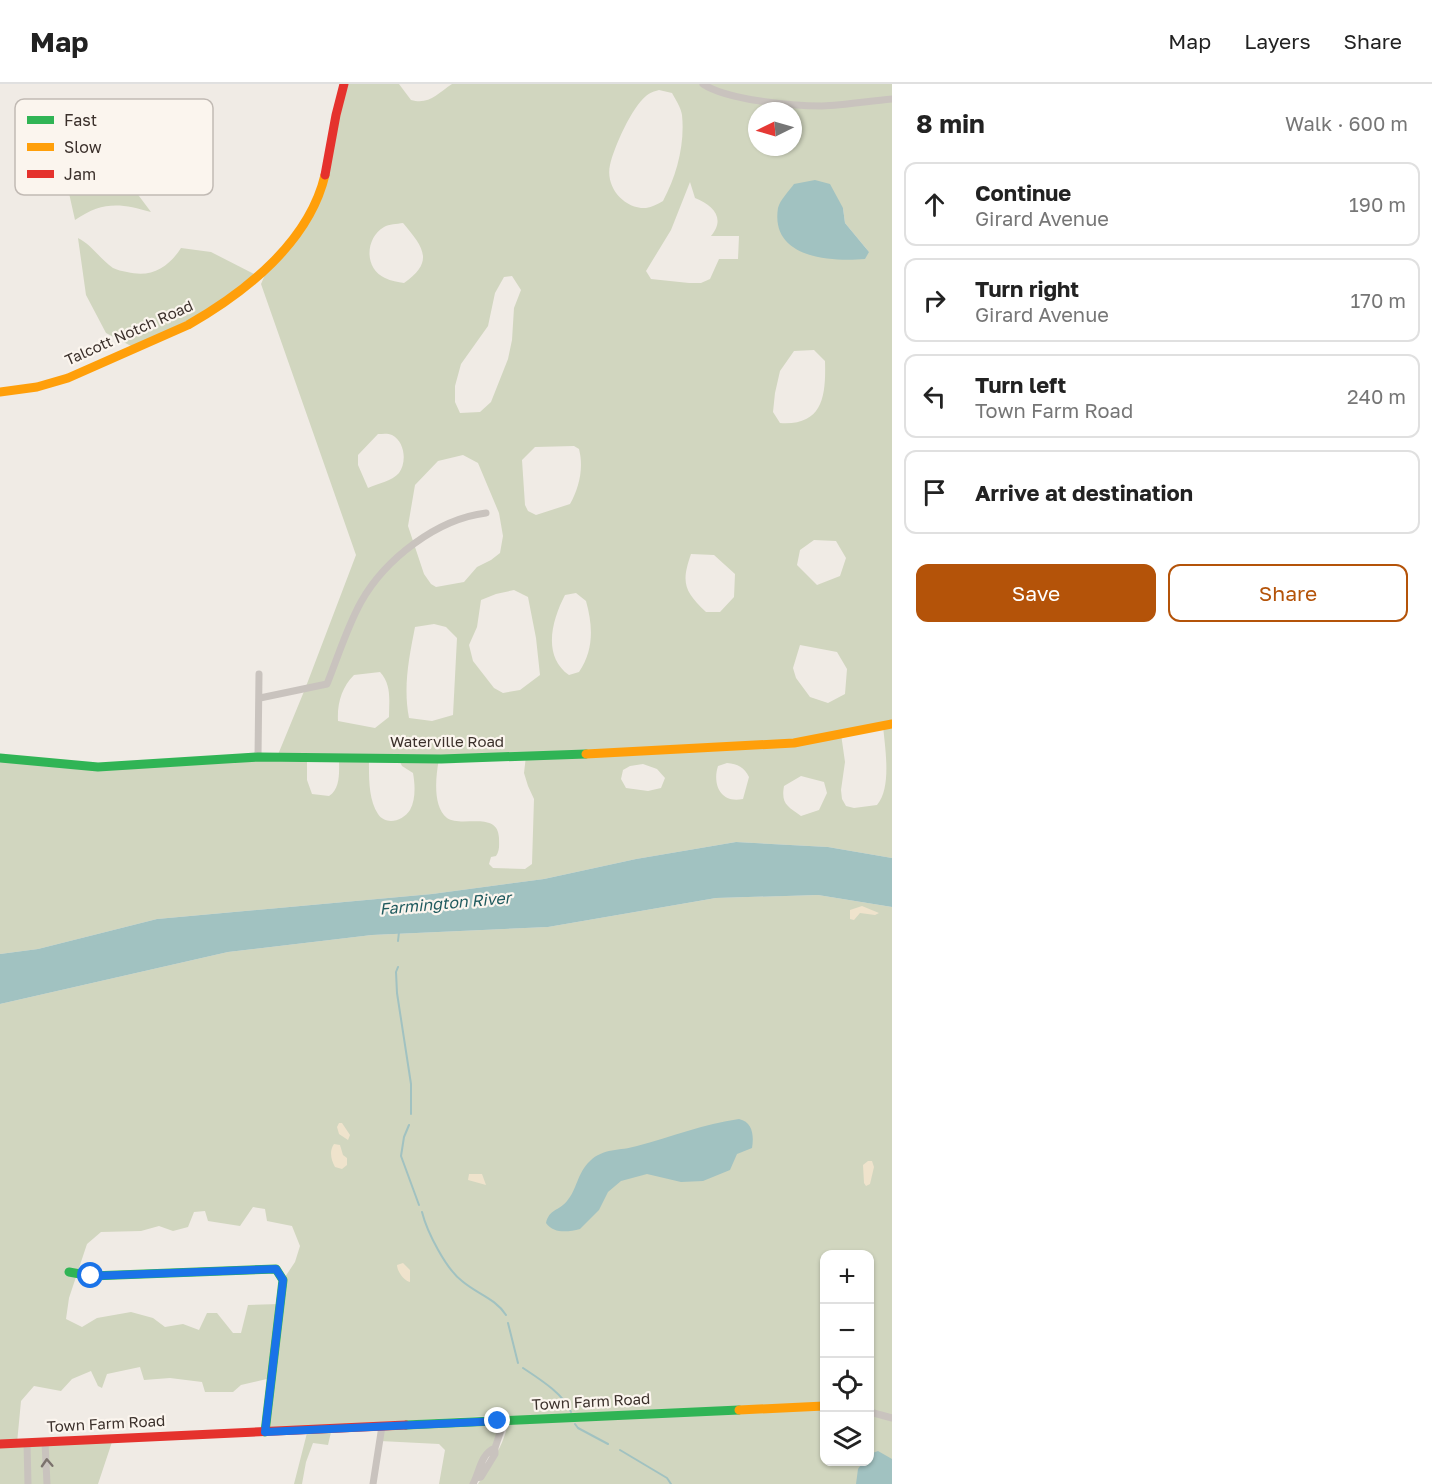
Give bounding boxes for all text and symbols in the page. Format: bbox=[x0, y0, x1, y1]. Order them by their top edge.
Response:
text: Map bbox=[30, 25, 88, 58]
text: Map bbox=[1168, 28, 1211, 54]
text: Layers bbox=[1244, 28, 1311, 54]
text: Share bbox=[1344, 28, 1402, 54]
legend bbox=[15, 99, 213, 195]
north arrow bbox=[748, 102, 802, 156]
text: 8 min bbox=[916, 108, 985, 139]
text: Fast bbox=[64, 110, 97, 130]
text: Walk · 600 m bbox=[1285, 111, 1408, 135]
text: Slow bbox=[64, 137, 102, 157]
text: Jam bbox=[64, 164, 96, 184]
text: Continue bbox=[975, 179, 1071, 206]
icon: ahead bbox=[918, 188, 951, 221]
text: 190 m bbox=[1349, 192, 1406, 216]
text: Girard Avenue bbox=[975, 206, 1109, 230]
text: Turn right bbox=[975, 275, 1079, 302]
icon: right bbox=[918, 284, 951, 317]
text: 170 m bbox=[1351, 288, 1406, 312]
street label: Talcott Notch Road bbox=[62, 296, 195, 368]
text: Girard Avenue bbox=[975, 302, 1109, 326]
text: Turn left bbox=[975, 371, 1066, 398]
icon: left bbox=[918, 380, 951, 413]
text: 240 m bbox=[1347, 384, 1406, 408]
text: Town Farm Road bbox=[975, 398, 1133, 422]
icon: arrive bbox=[918, 476, 951, 509]
text: Arrive at destination bbox=[975, 479, 1193, 506]
button: Save bbox=[916, 564, 1156, 622]
button: Share bbox=[1168, 564, 1408, 622]
street label: Waterville Road bbox=[390, 732, 504, 750]
water label: Farmington River bbox=[378, 887, 514, 919]
map controls bbox=[820, 1250, 874, 1466]
button: + bbox=[820, 1250, 874, 1304]
route start bbox=[77, 1262, 103, 1288]
button: − bbox=[820, 1304, 874, 1358]
button: locate bbox=[820, 1358, 874, 1412]
street label: Town Farm Road bbox=[531, 1389, 651, 1413]
route end bbox=[484, 1407, 510, 1433]
street label: Town Farm Road bbox=[46, 1411, 166, 1435]
button: layers bbox=[820, 1412, 874, 1466]
one-way arrow bbox=[40, 1459, 53, 1468]

